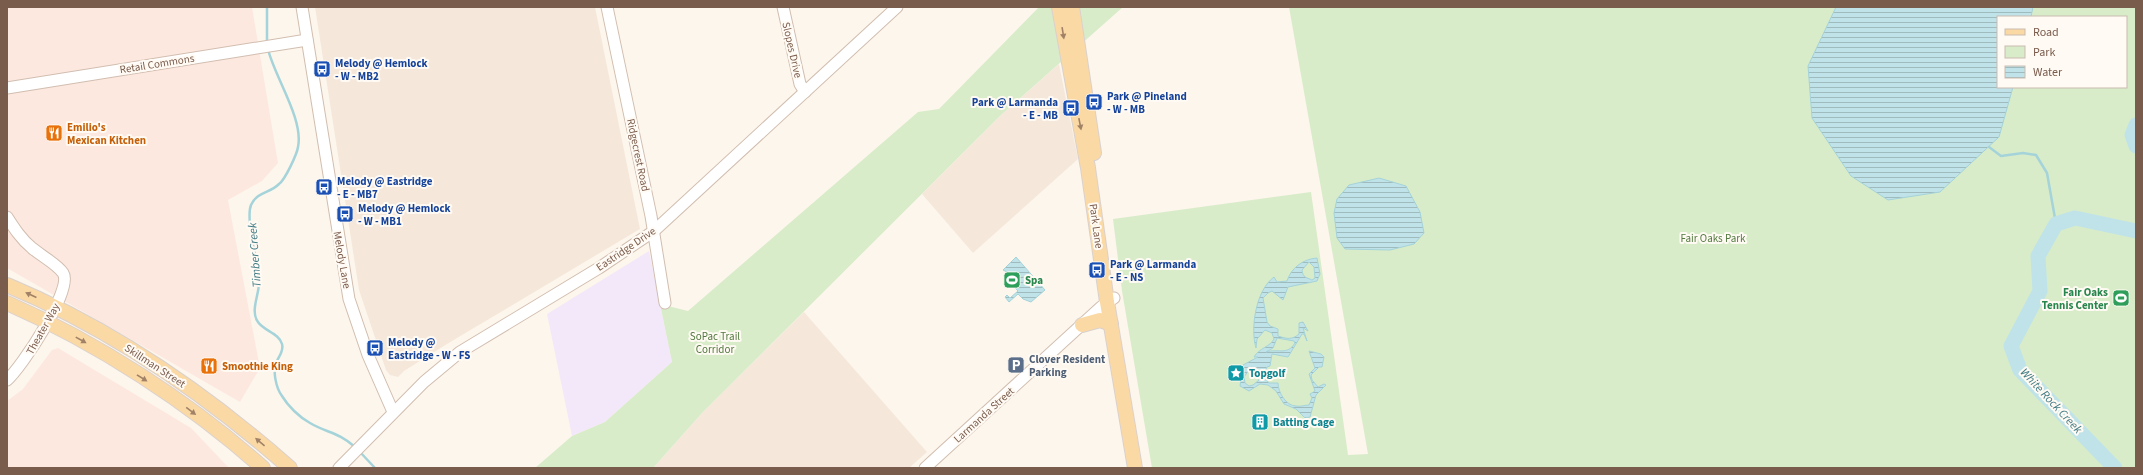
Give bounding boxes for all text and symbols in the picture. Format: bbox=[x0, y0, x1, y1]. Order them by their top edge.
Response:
legend bbox=[1997, 16, 2127, 88]
street label: Slopes Drive bbox=[778, 21, 806, 80]
text: Road bbox=[2033, 24, 2059, 41]
one-way arrow bbox=[1061, 26, 1067, 39]
text: Park bbox=[2033, 44, 2055, 61]
street label: Retail Commons bbox=[119, 51, 196, 77]
place label: Melody @ Hemlock - W - MB2 bbox=[335, 56, 428, 84]
bus stop icon: Melody @ Hemlock - W - MB2 bbox=[312, 59, 332, 79]
text: Water bbox=[2033, 64, 2063, 81]
place label: Park @ Pineland - W - MB bbox=[1107, 89, 1187, 117]
bus stop icon: Park @ Pineland - W - MB bbox=[1084, 92, 1104, 112]
place label: Park @ Larmanda - E - MB bbox=[972, 95, 1058, 123]
bus stop icon: Park @ Larmanda - E - MB bbox=[1061, 98, 1081, 118]
street label: Ridgecrest Road bbox=[623, 117, 653, 193]
one-way arrow bbox=[1077, 118, 1083, 130]
place label: Emilio's Mexican Kitchen bbox=[67, 120, 146, 148]
restaurant icon: Emilio's Mexican Kitchen bbox=[44, 123, 64, 143]
place label: Melody @ Eastridge - E - MB7 bbox=[337, 174, 433, 202]
bus stop icon: Melody @ Eastridge - E - MB7 bbox=[314, 177, 334, 197]
place label: Melody @ Hemlock - W - MB1 bbox=[358, 201, 451, 229]
street label: Park Lane bbox=[1085, 203, 1107, 250]
bus stop icon: Melody @ Hemlock - W - MB1 bbox=[335, 204, 355, 224]
water label: Timber Creek bbox=[244, 222, 266, 288]
street label: Eastridge Drive bbox=[593, 223, 659, 275]
street label: Melody Lane bbox=[330, 230, 355, 290]
park label: Fair Oaks Park bbox=[1681, 231, 1746, 246]
place label: Park @ Larmanda - E - NS bbox=[1110, 257, 1196, 285]
bus stop icon: Park @ Larmanda - E - NS bbox=[1087, 260, 1107, 280]
sports icon: Spa bbox=[1002, 270, 1022, 290]
place label: Spa bbox=[1025, 273, 1043, 288]
place label: Fair Oaks Tennis Center bbox=[2042, 285, 2109, 313]
sports icon: Fair Oaks Tennis Center bbox=[2111, 288, 2131, 308]
one-way arrow bbox=[26, 292, 37, 298]
street label: Theater Way bbox=[23, 301, 63, 357]
park label: SoPac Trail Corridor bbox=[690, 329, 740, 357]
place label: Melody @ Eastridge - W - FS bbox=[388, 335, 470, 363]
one-way arrow bbox=[75, 337, 87, 344]
bus stop icon: Melody @ Eastridge - W - FS bbox=[365, 338, 385, 358]
street label: Skillman Street bbox=[122, 341, 189, 392]
place label: Clover Resident Parking bbox=[1029, 352, 1106, 380]
parking icon: Clover Resident Parking bbox=[1006, 355, 1026, 375]
restaurant icon: Smoothie King bbox=[199, 356, 219, 376]
place label: Smoothie King bbox=[222, 359, 293, 374]
place icon: Topgolf bbox=[1226, 363, 1246, 383]
water label: White Rock Creek bbox=[2016, 364, 2086, 438]
place label: Topgolf bbox=[1249, 366, 1287, 381]
one-way arrow bbox=[136, 374, 148, 381]
street label: Larmanda Street bbox=[950, 384, 1018, 446]
one-way arrow bbox=[186, 407, 197, 415]
building icon: Batting Cage bbox=[1250, 412, 1270, 432]
place label: Batting Cage bbox=[1273, 415, 1335, 430]
one-way arrow bbox=[255, 438, 266, 447]

